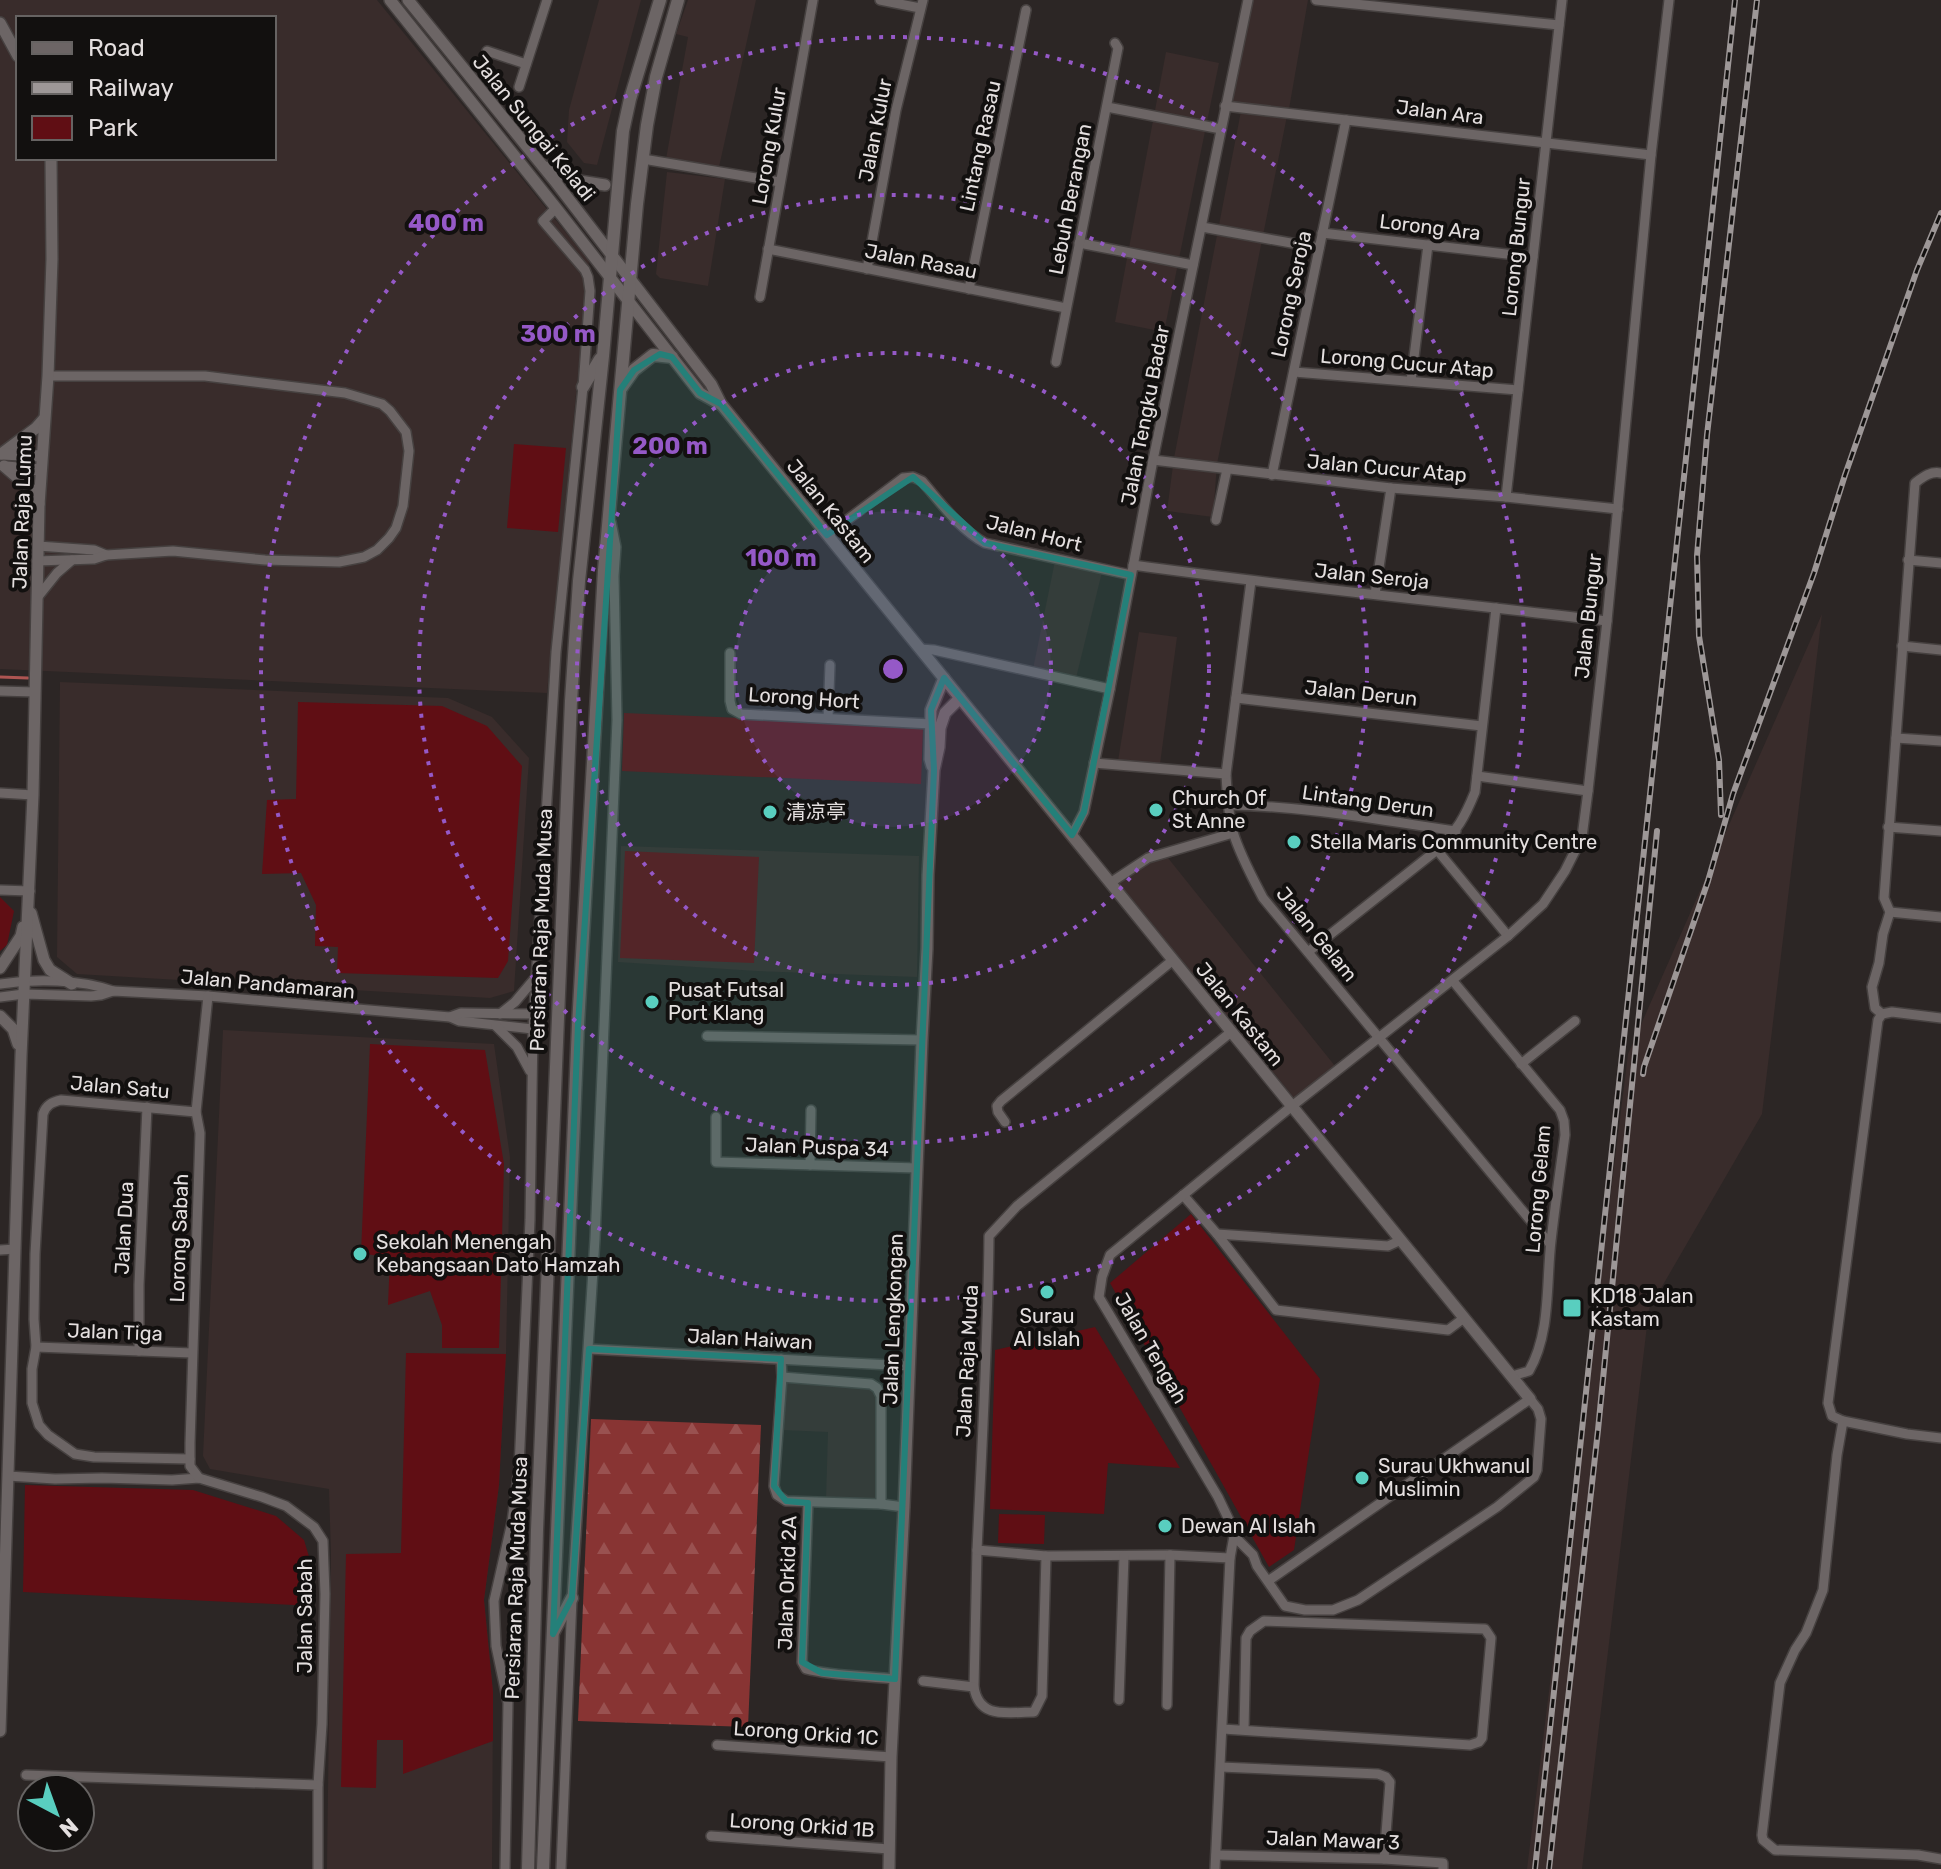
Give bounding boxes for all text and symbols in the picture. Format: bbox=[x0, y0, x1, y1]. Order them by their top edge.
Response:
legend bbox=[16, 16, 276, 160]
text: Road bbox=[88, 34, 145, 62]
street label: Jalan Sungai Keladi bbox=[468, 50, 600, 206]
text: Railway bbox=[88, 74, 174, 102]
street label: Jalan Kulur bbox=[853, 76, 897, 184]
street label: Lintang Rasau bbox=[954, 78, 1006, 214]
street label: Lorong Kulur bbox=[747, 85, 791, 206]
street label: Jalan Ara bbox=[1395, 95, 1485, 129]
text: Park bbox=[88, 114, 139, 142]
street label: Lebuh Berangan bbox=[1044, 121, 1096, 277]
street label: Lorong Bungur bbox=[1497, 176, 1535, 318]
text: 400 m bbox=[408, 209, 484, 237]
street label: Lorong Ara bbox=[1378, 209, 1482, 245]
street label: Lorong Seroja bbox=[1266, 228, 1316, 360]
street label: Jalan Rasau bbox=[863, 238, 979, 284]
text: 300 m bbox=[520, 320, 596, 348]
street label: Jalan Tengku Badar bbox=[1116, 322, 1174, 507]
street label: Lorong Cucur Atap bbox=[1319, 343, 1495, 383]
text: 200 m bbox=[632, 432, 708, 460]
street label: Jalan Raja Lumu bbox=[7, 434, 37, 590]
street label: Jalan Cucur Atap bbox=[1306, 449, 1468, 487]
street label: Jalan Kastam bbox=[782, 454, 880, 568]
street label: Jalan Hort bbox=[984, 510, 1084, 557]
text: 100 m bbox=[745, 544, 817, 572]
street label: Jalan Bungur bbox=[1569, 552, 1607, 680]
street label: Jalan Seroja bbox=[1313, 558, 1431, 594]
centre of rings bbox=[879, 655, 907, 683]
street label: Jalan Derun bbox=[1303, 675, 1419, 711]
street label: Lorong Hort bbox=[748, 682, 861, 714]
street label: Lintang Derun bbox=[1301, 780, 1435, 822]
place label: Church Of St Anne bbox=[1172, 786, 1267, 833]
place label: 清凉亭 bbox=[786, 800, 846, 824]
marker: Church Of St Anne bbox=[1147, 801, 1165, 819]
marker: 清凉亭 bbox=[761, 803, 779, 821]
street label: Persiaran Raja Muda Musa bbox=[525, 808, 557, 1052]
place label: Stella Maris Community Centre bbox=[1310, 830, 1597, 854]
marker: Stella Maris Community Centre bbox=[1285, 833, 1303, 851]
street label: Jalan Gelam bbox=[1271, 882, 1363, 986]
street label: Jalan Kastam bbox=[1191, 957, 1289, 1071]
street label: Jalan Pandamaran bbox=[180, 964, 356, 1004]
place label: Pusat Futsal Port Klang bbox=[668, 978, 784, 1025]
marker: Pusat Futsal Port Klang bbox=[643, 993, 661, 1011]
street label: Jalan Satu bbox=[69, 1071, 171, 1103]
street label: Lorong Gelam bbox=[1520, 1124, 1556, 1254]
street label: Jalan Puspa 34 bbox=[745, 1132, 889, 1162]
street label: Lorong Sabah bbox=[165, 1173, 193, 1303]
street label: Jalan Dua bbox=[110, 1181, 138, 1275]
place label: Sekolah Menengah Kebangsaan Dato Hamzah bbox=[376, 1230, 620, 1277]
street label: Jalan Lengkongan bbox=[878, 1233, 908, 1405]
marker: Sekolah Menengah Kebangsaan Dato Hamzah bbox=[351, 1245, 369, 1263]
marker: Surau Al Islah bbox=[1038, 1283, 1056, 1301]
street label: Jalan Raja Muda bbox=[951, 1284, 983, 1438]
place label: KD18 Jalan Kastam bbox=[1590, 1284, 1694, 1331]
street label: Jalan Tengah bbox=[1110, 1288, 1192, 1408]
marker: KD18 Jalan Kastam bbox=[1561, 1297, 1583, 1319]
place label: Surau Al Islah bbox=[1014, 1304, 1080, 1351]
street label: Jalan Tiga bbox=[67, 1318, 163, 1346]
street label: Jalan Haiwan bbox=[687, 1324, 813, 1354]
place label: Surau Ukhwanul Muslimin bbox=[1378, 1454, 1530, 1501]
street label: Persiaran Raja Muda Musa bbox=[500, 1456, 532, 1700]
marker: Surau Ukhwanul Muslimin bbox=[1353, 1469, 1371, 1487]
place label: Dewan Al Islah bbox=[1181, 1514, 1316, 1538]
street label: Jalan Orkid 2A bbox=[773, 1515, 801, 1651]
marker: Dewan Al Islah bbox=[1156, 1517, 1174, 1535]
street label: Jalan Sabah bbox=[293, 1558, 317, 1674]
street label: Lorong Orkid 1C bbox=[733, 1716, 879, 1750]
north arrow bbox=[16, 1773, 96, 1853]
street label: Lorong Orkid 1B bbox=[729, 1808, 875, 1842]
text: N bbox=[54, 1812, 84, 1843]
street label: Jalan Mawar 3 bbox=[1265, 1826, 1401, 1854]

